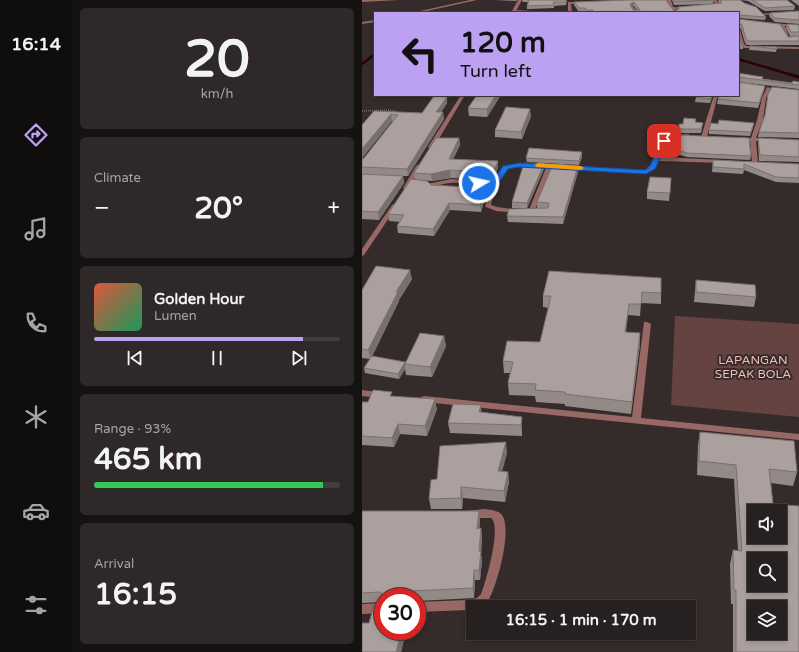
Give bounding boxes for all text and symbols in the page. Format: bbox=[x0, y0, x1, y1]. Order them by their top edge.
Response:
text: 120 m bbox=[460, 26, 546, 60]
text: 20 bbox=[184, 28, 250, 91]
icon: left bbox=[394, 28, 446, 80]
text: 16:14 bbox=[11, 33, 61, 55]
text: Turn left bbox=[460, 60, 532, 82]
text: km/h bbox=[201, 86, 233, 102]
icon: directions bbox=[22, 121, 50, 149]
pin bbox=[647, 124, 681, 158]
icon: arrive bbox=[653, 130, 675, 152]
position arrow bbox=[458, 162, 500, 204]
text: Climate bbox=[94, 170, 141, 186]
text: 20° bbox=[194, 190, 243, 227]
text: − bbox=[94, 195, 110, 221]
text: + bbox=[328, 195, 340, 221]
icon: music bbox=[22, 215, 50, 243]
text: Golden Hour bbox=[154, 290, 244, 308]
text: Lumen bbox=[154, 308, 197, 324]
icon: phone bbox=[22, 309, 50, 337]
icon: previous bbox=[124, 347, 146, 369]
icon: pause bbox=[206, 347, 228, 369]
icon: next bbox=[288, 347, 310, 369]
park label: LAPANGAN SEPAK BOLA bbox=[715, 353, 791, 381]
icon: climate bbox=[22, 403, 50, 431]
text: Range · 93% bbox=[94, 421, 171, 437]
text: 465 km bbox=[94, 441, 202, 478]
icon: car bbox=[22, 497, 50, 525]
map controls bbox=[747, 504, 787, 640]
button: sound bbox=[747, 504, 787, 544]
button: search bbox=[747, 552, 787, 592]
text: Arrival bbox=[94, 556, 134, 572]
text: 16:15 bbox=[94, 576, 177, 613]
speed limit sign: 30 bbox=[374, 588, 426, 640]
icon: filters bbox=[22, 591, 50, 619]
button: layers bbox=[747, 600, 787, 640]
text: 16:15 · 1 min · 170 m bbox=[506, 611, 656, 629]

